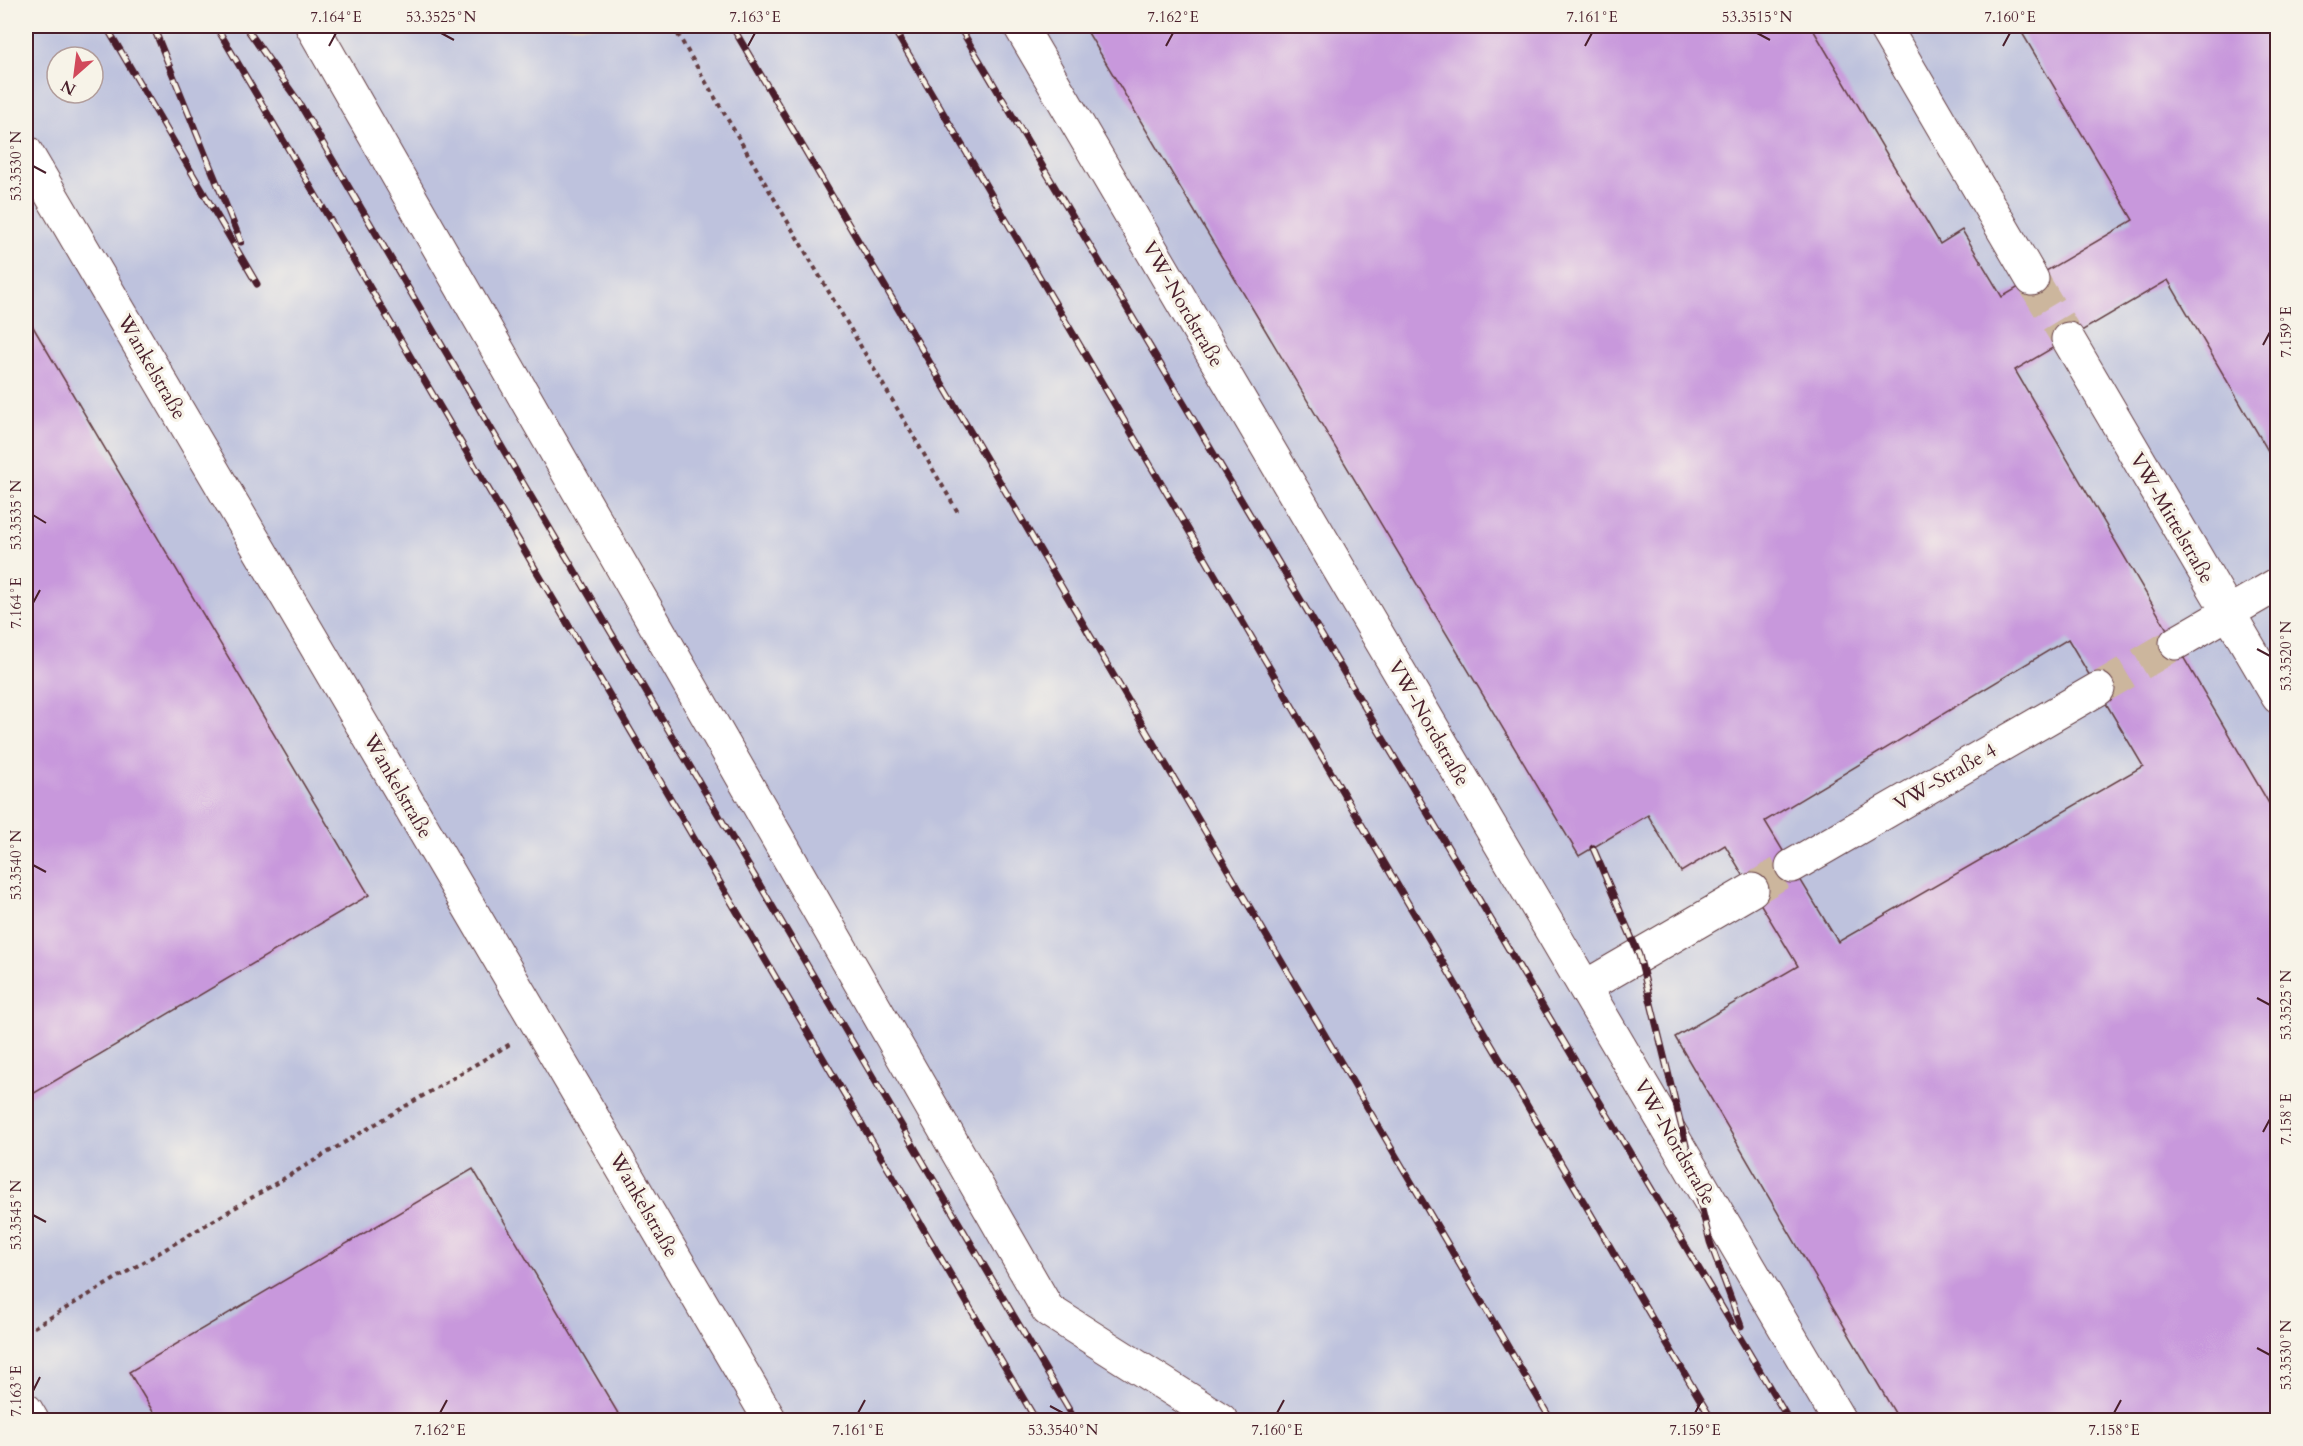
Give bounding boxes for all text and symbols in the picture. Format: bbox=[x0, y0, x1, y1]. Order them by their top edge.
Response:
text: 7.164°E bbox=[310, 7, 362, 27]
text: 53.3525°N bbox=[406, 7, 476, 27]
text: 7.163°E bbox=[729, 7, 781, 27]
text: 7.162°E bbox=[1147, 7, 1199, 27]
text: 7.161°E bbox=[1566, 7, 1618, 27]
text: 53.3515°N bbox=[1722, 7, 1792, 27]
text: 7.160°E bbox=[1984, 7, 2036, 27]
north arrow bbox=[45, 45, 105, 105]
text: N bbox=[57, 74, 80, 100]
text: 53.3530°N bbox=[6, 131, 26, 201]
street label: VW-Nordstraße bbox=[1136, 236, 1230, 372]
text: 7.159°E bbox=[2276, 306, 2296, 358]
street label: Wankelstraße bbox=[111, 309, 193, 424]
street label: VW-Mittelstraße bbox=[2124, 448, 2220, 588]
text: 53.3535°N bbox=[6, 480, 26, 550]
text: 7.164°E bbox=[6, 577, 26, 629]
text: 53.3520°N bbox=[2276, 621, 2296, 691]
street label: VW-Nordstraße bbox=[1382, 655, 1476, 791]
street label: Wankelstraße bbox=[357, 728, 439, 843]
street label: VW-Straße 4 bbox=[1889, 737, 2001, 817]
text: 53.3540°N bbox=[6, 830, 26, 900]
text: 53.3525°N bbox=[2276, 970, 2296, 1040]
street label: VW-Nordstraße bbox=[1628, 1074, 1722, 1210]
text: 7.158°E bbox=[2276, 1093, 2296, 1145]
street label: Wankelstraße bbox=[603, 1147, 685, 1262]
text: 53.3545°N bbox=[6, 1180, 26, 1250]
text: 53.3530°N bbox=[2276, 1320, 2296, 1390]
text: 7.163°E bbox=[6, 1365, 26, 1417]
text: 7.162°E bbox=[414, 1420, 466, 1440]
text: 7.161°E bbox=[832, 1420, 884, 1440]
text: 53.3540°N bbox=[1028, 1420, 1098, 1440]
text: 7.160°E bbox=[1251, 1420, 1303, 1440]
text: 7.159°E bbox=[1669, 1420, 1721, 1440]
text: 7.158°E bbox=[2088, 1420, 2140, 1440]

